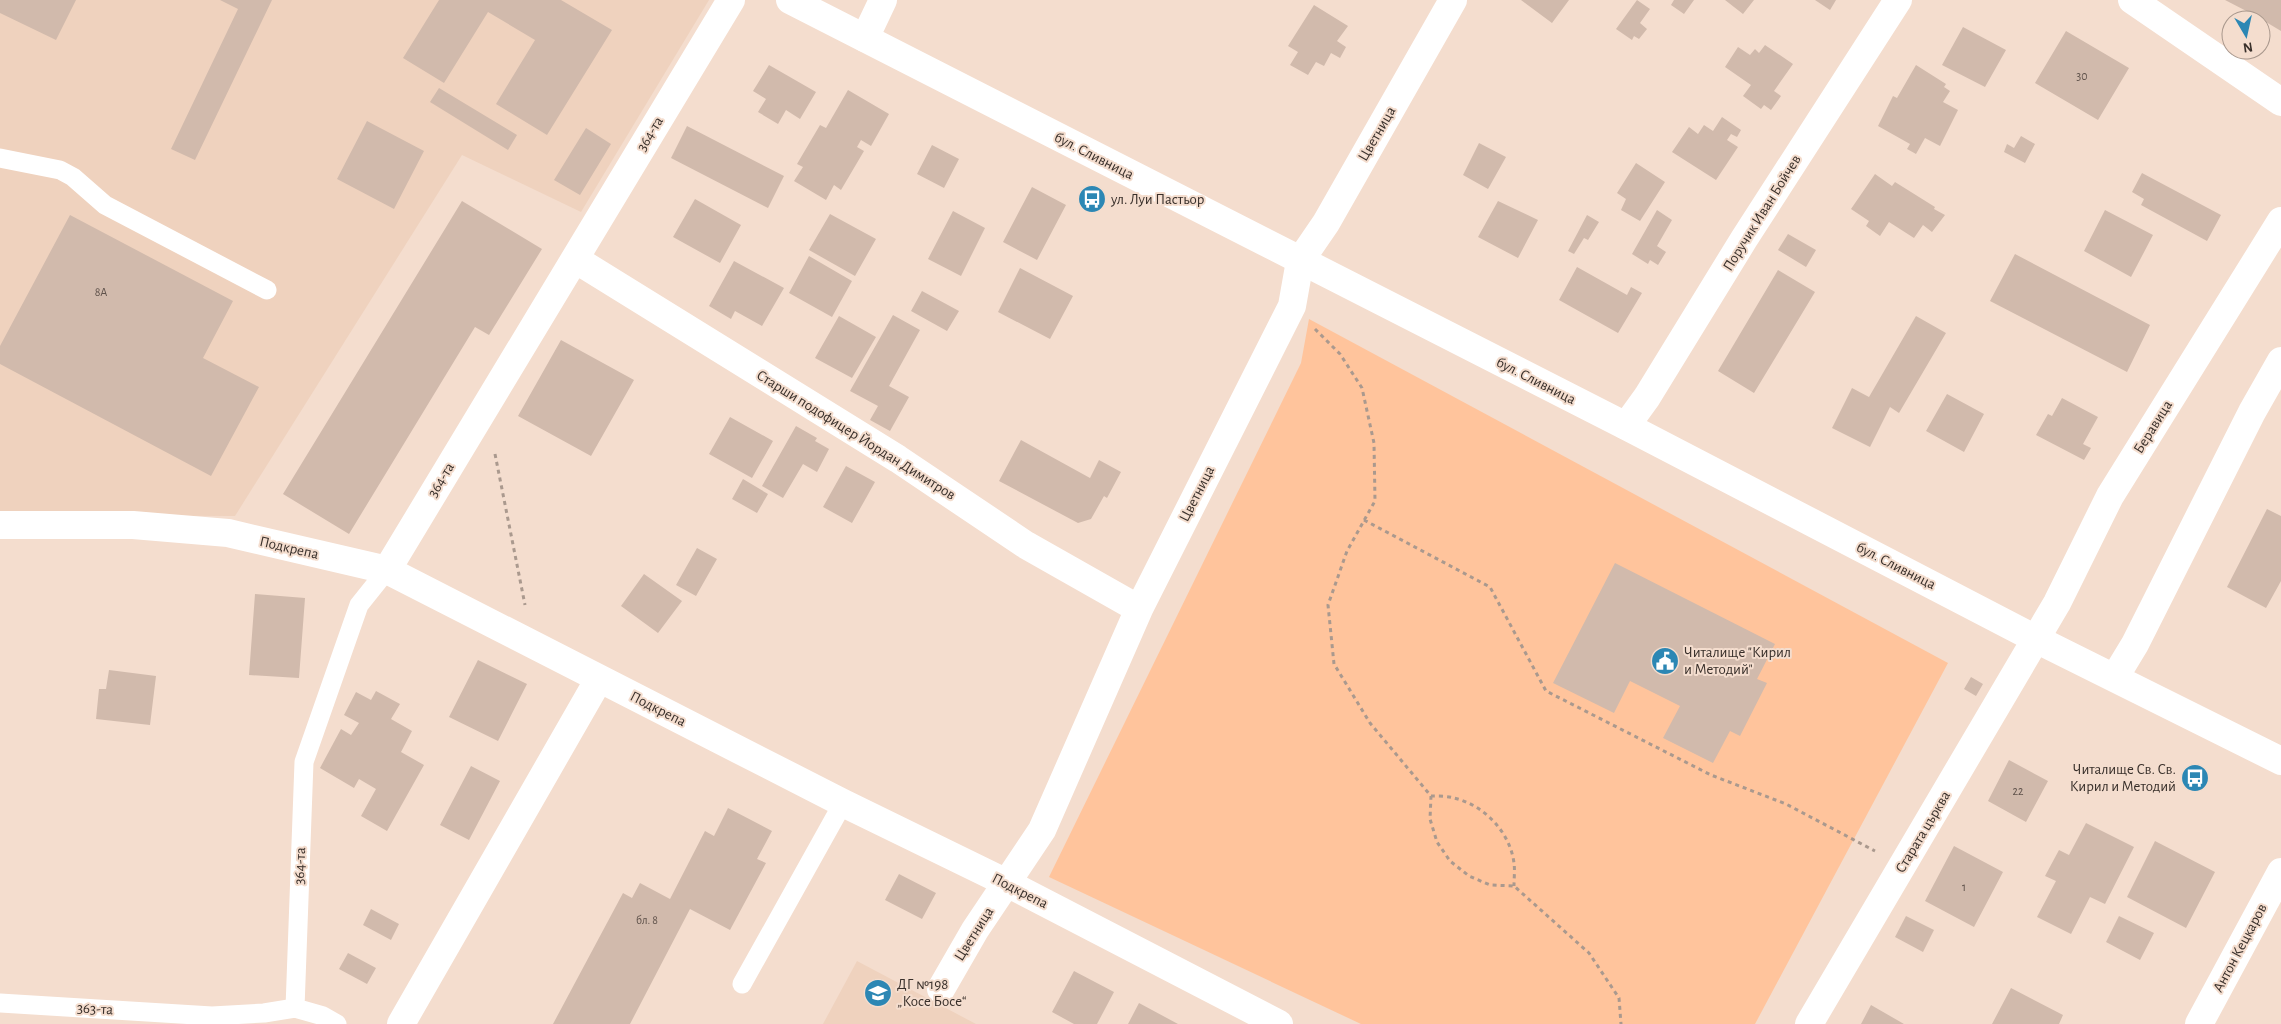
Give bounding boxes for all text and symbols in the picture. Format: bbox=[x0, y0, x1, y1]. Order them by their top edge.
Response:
north arrow bbox=[2221, 10, 2271, 60]
text: N bbox=[2242, 39, 2254, 55]
house number: 30 bbox=[2076, 70, 2088, 82]
street label: Цветница bbox=[1355, 104, 1399, 164]
street label: 364-та bbox=[634, 114, 666, 154]
street label: бул. Сливница bbox=[1052, 130, 1136, 182]
street label: Поручик Иван Бойчев bbox=[1720, 152, 1804, 274]
bus stop icon: ул. Луи Пастьор bbox=[1077, 184, 1107, 214]
place label: ул. Луи Пастьор bbox=[1110, 192, 1205, 207]
house number: 8А bbox=[95, 286, 107, 298]
street label: бул. Сливница bbox=[1494, 355, 1578, 407]
street label: Старши подофицер Йордан Димитров bbox=[754, 367, 958, 503]
street label: Беравица bbox=[2131, 398, 2175, 456]
street label: 364-та bbox=[425, 460, 457, 500]
street label: Цветница bbox=[1177, 464, 1217, 524]
street label: Подкрепа bbox=[258, 534, 320, 562]
street label: бул. Сливница bbox=[1854, 540, 1938, 592]
place label: Читалище "Кирил и Методий" bbox=[1684, 645, 1791, 677]
public building icon: Читалище "Кирил и Методий" bbox=[1650, 646, 1680, 676]
street label: Подкрепа bbox=[628, 689, 688, 729]
place label: Читалище Св. Св. Кирил и Методий bbox=[2070, 762, 2176, 794]
bus stop icon: Читалище Св. Св. Кирил и Методий bbox=[2180, 763, 2210, 793]
house number: 22 bbox=[2013, 785, 2024, 797]
street label: Старата църква bbox=[1893, 788, 1953, 875]
street label: 364-та bbox=[292, 847, 308, 885]
street label: Подкрепа bbox=[990, 871, 1050, 911]
house number: 1 bbox=[1962, 881, 1966, 893]
street label: Антон Кецкаров bbox=[2210, 901, 2270, 995]
street label: Цветница bbox=[952, 904, 996, 964]
house number: бл. 8 bbox=[636, 914, 658, 926]
place label: ДГ №198 „Косе Босе“ bbox=[897, 977, 967, 1009]
school or university icon: ДГ №198 „Косе Босе“ bbox=[863, 978, 893, 1008]
street label: 363-та bbox=[76, 1001, 114, 1017]

